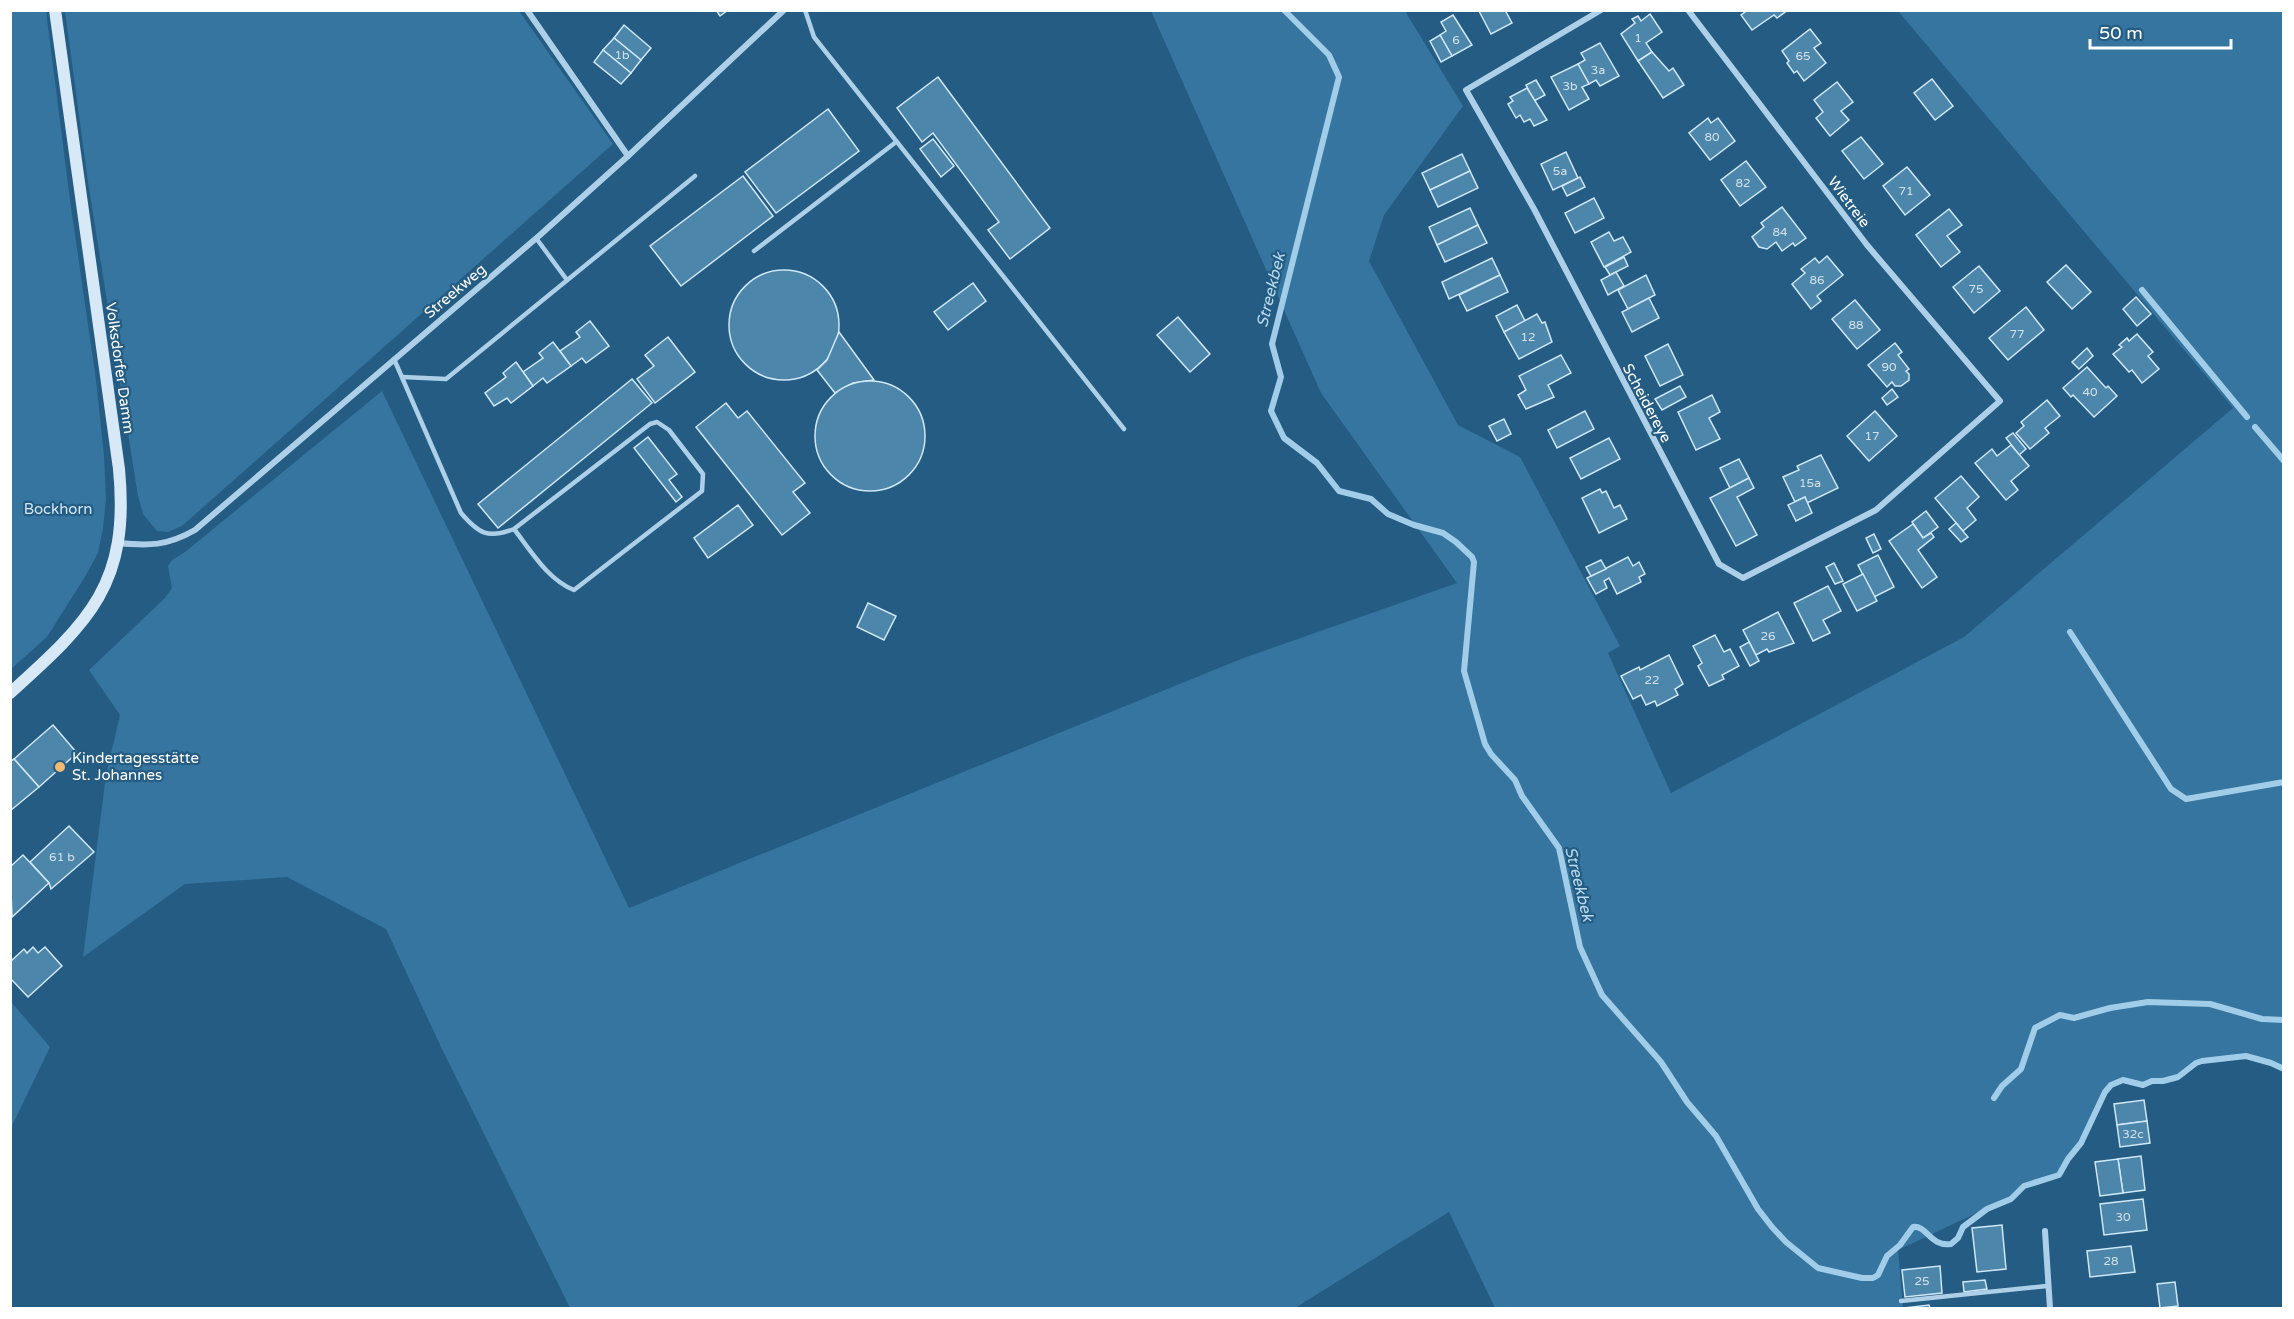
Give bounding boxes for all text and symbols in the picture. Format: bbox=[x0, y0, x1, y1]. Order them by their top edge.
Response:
scale bar bbox=[2090, 12, 2231, 50]
text: 50 m bbox=[2099, 22, 2143, 44]
house number: 1 bbox=[1634, 31, 1642, 45]
house number: 6 bbox=[1452, 33, 1460, 47]
house number: 1b bbox=[614, 48, 630, 62]
house number: 65 bbox=[1795, 49, 1811, 63]
house number: 3a bbox=[1591, 63, 1605, 77]
house number: 3b bbox=[1562, 79, 1578, 93]
house number: 80 bbox=[1704, 130, 1720, 144]
house number: 5a bbox=[1553, 164, 1567, 178]
street label: Wietreie bbox=[1824, 173, 1874, 231]
house number: 82 bbox=[1735, 176, 1751, 190]
house number: 71 bbox=[1898, 184, 1914, 198]
house number: 84 bbox=[1772, 225, 1788, 239]
water label: Streekbek bbox=[1252, 249, 1290, 329]
street label: Streekweg bbox=[420, 260, 490, 322]
house number: 86 bbox=[1809, 273, 1825, 287]
house number: 75 bbox=[1968, 282, 1984, 296]
street label: Volksdorfer Damm bbox=[102, 301, 138, 435]
house number: 88 bbox=[1848, 318, 1864, 332]
house number: 77 bbox=[2009, 327, 2025, 341]
house number: 12 bbox=[1520, 330, 1536, 344]
street label: Scheidereye bbox=[1619, 360, 1675, 446]
house number: 90 bbox=[1881, 360, 1897, 374]
house number: 40 bbox=[2082, 385, 2098, 399]
house number: 17 bbox=[1864, 429, 1880, 443]
house number: 15a bbox=[1799, 476, 1821, 490]
park label: Bockhorn bbox=[24, 500, 92, 518]
house number: 26 bbox=[1760, 629, 1776, 643]
house number: 22 bbox=[1644, 673, 1660, 687]
place label: Kindertagesstätte St. Johannes bbox=[72, 749, 199, 784]
marker: Kindertagesstätte St. Johannes bbox=[53, 760, 67, 774]
water label: Streekbek bbox=[1560, 845, 1598, 925]
house number: 61 b bbox=[49, 850, 75, 864]
house number: 32c bbox=[2122, 1127, 2144, 1141]
house number: 30 bbox=[2115, 1210, 2131, 1224]
house number: 28 bbox=[2103, 1254, 2119, 1268]
house number: 25 bbox=[1914, 1274, 1930, 1288]

